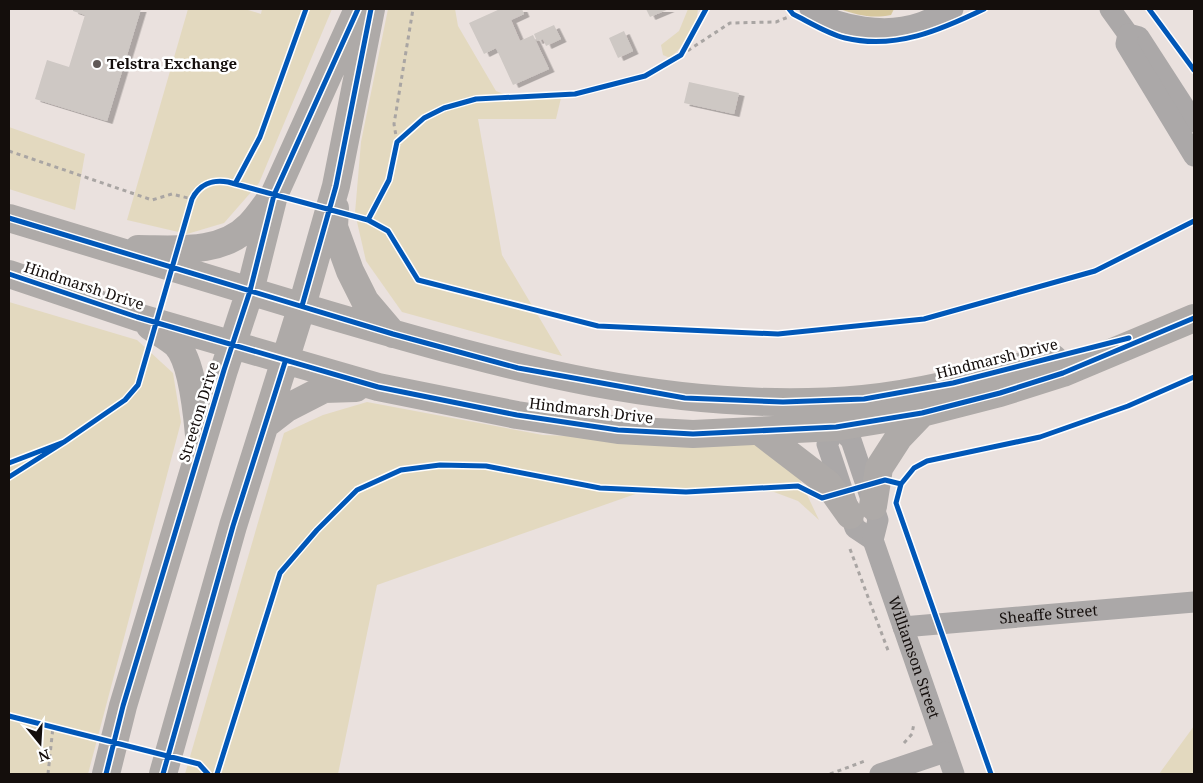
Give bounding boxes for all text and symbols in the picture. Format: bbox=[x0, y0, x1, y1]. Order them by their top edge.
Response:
place label: Telstra Exchange bbox=[107, 53, 237, 73]
marker: Telstra Exchange bbox=[91, 58, 103, 70]
street label: Hindmarsh Drive bbox=[22, 256, 147, 314]
street label: Hindmarsh Drive bbox=[934, 333, 1060, 383]
street label: Streeton Drive bbox=[173, 359, 223, 464]
street label: Hindmarsh Drive bbox=[528, 392, 654, 428]
street label: Williamson Street bbox=[884, 593, 945, 721]
street label: Sheaffe Street bbox=[998, 599, 1098, 628]
north arrow bbox=[15, 718, 65, 768]
text: N bbox=[36, 745, 52, 767]

